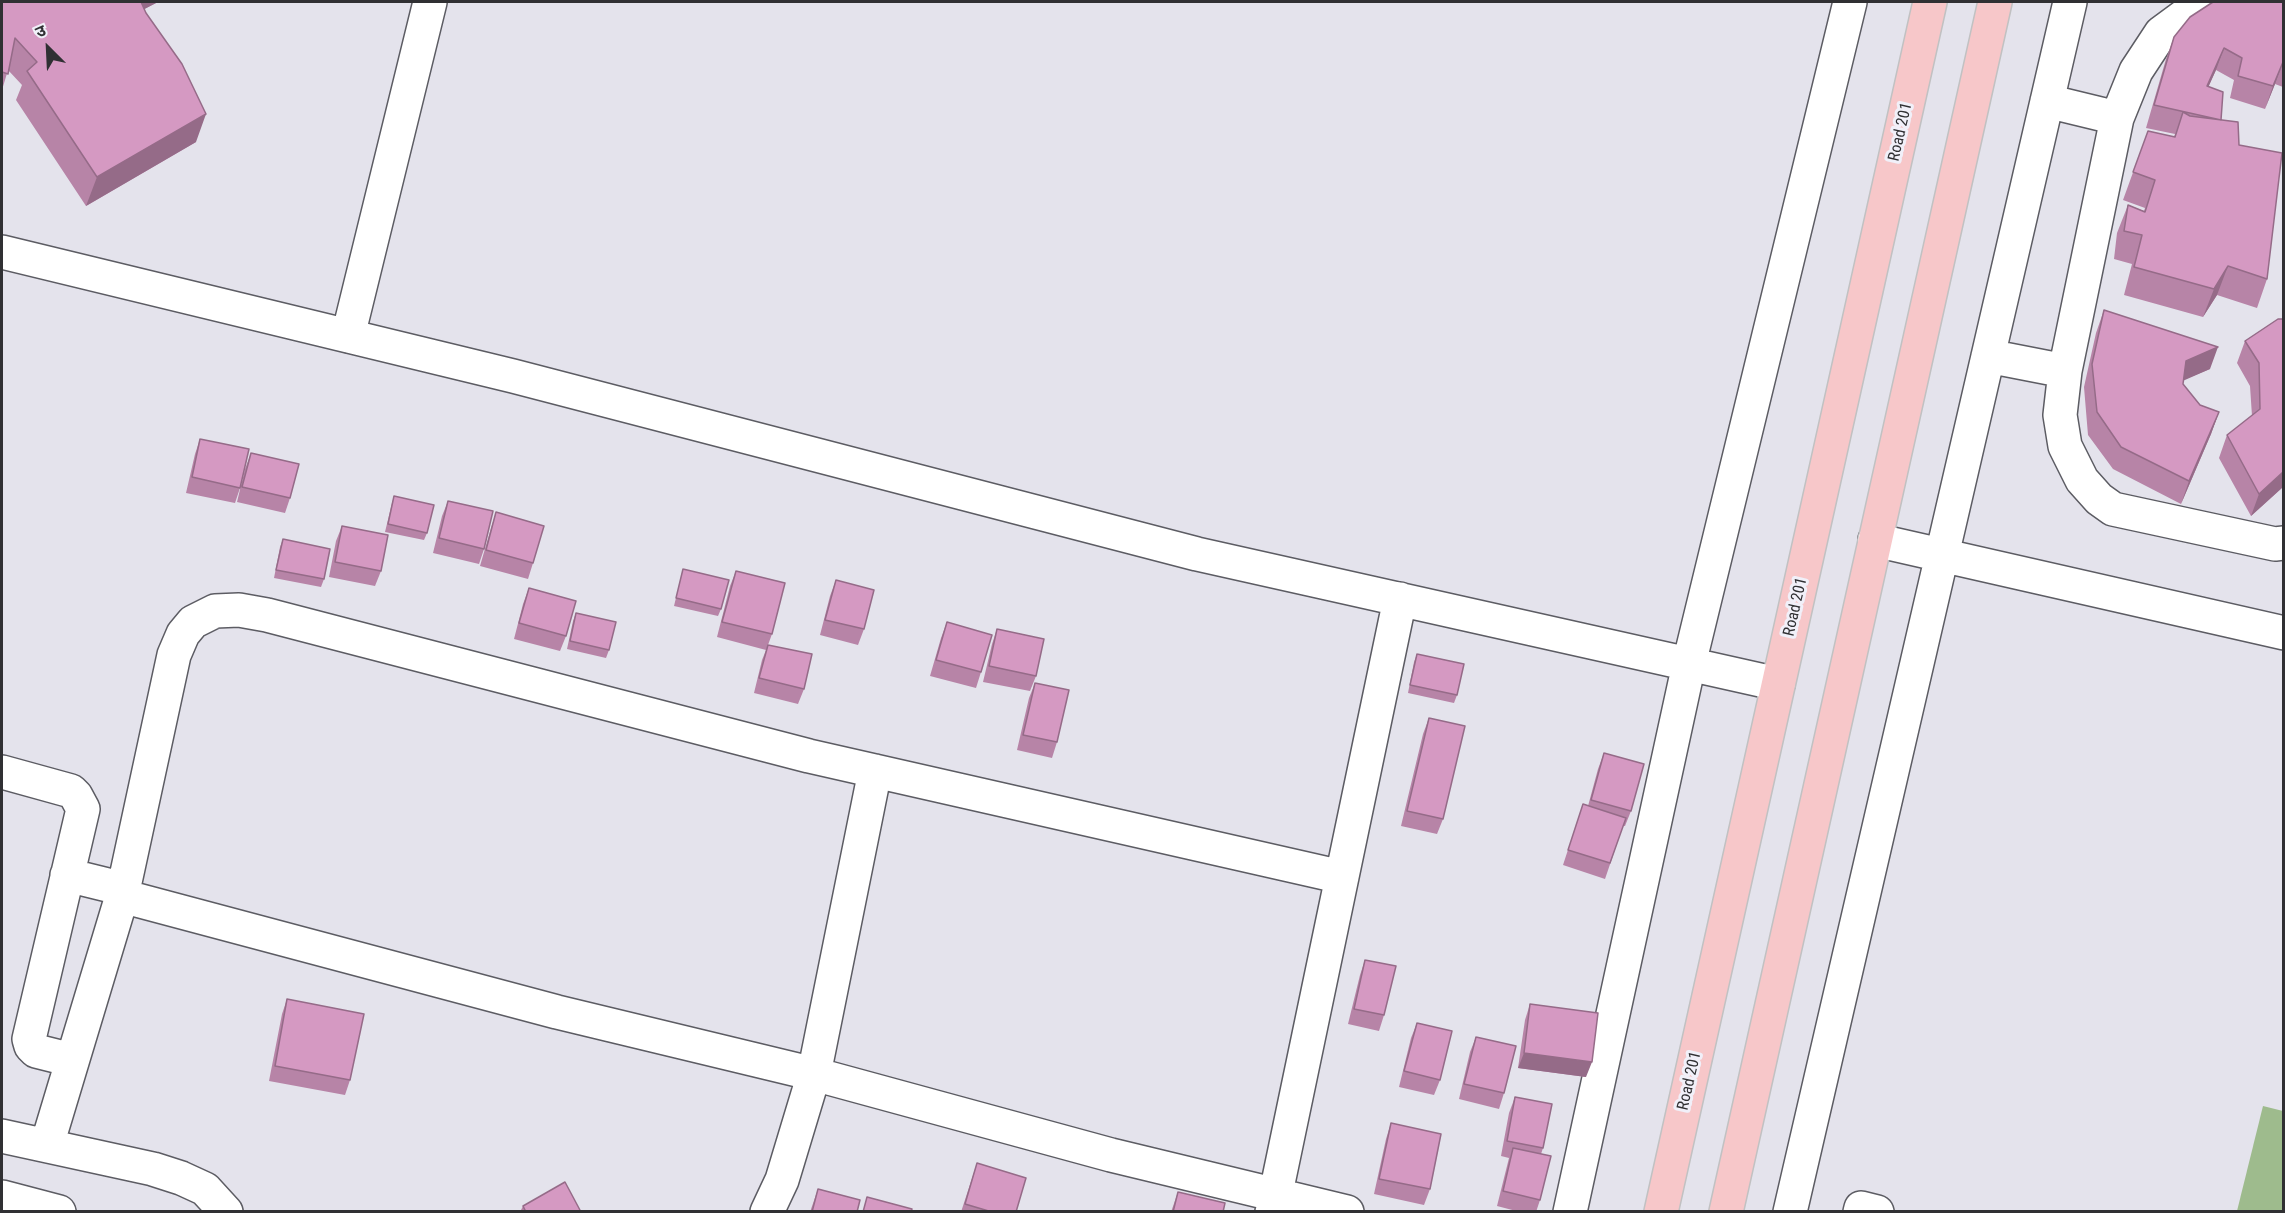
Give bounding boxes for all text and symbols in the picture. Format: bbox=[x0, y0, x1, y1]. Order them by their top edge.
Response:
north arrow bbox=[18, 18, 78, 78]
text: उ bbox=[32, 21, 49, 42]
street label: Road 201 bbox=[1885, 101, 1917, 163]
street label: Road 201 bbox=[1780, 576, 1812, 638]
street label: Road 201 bbox=[1674, 1050, 1706, 1112]

